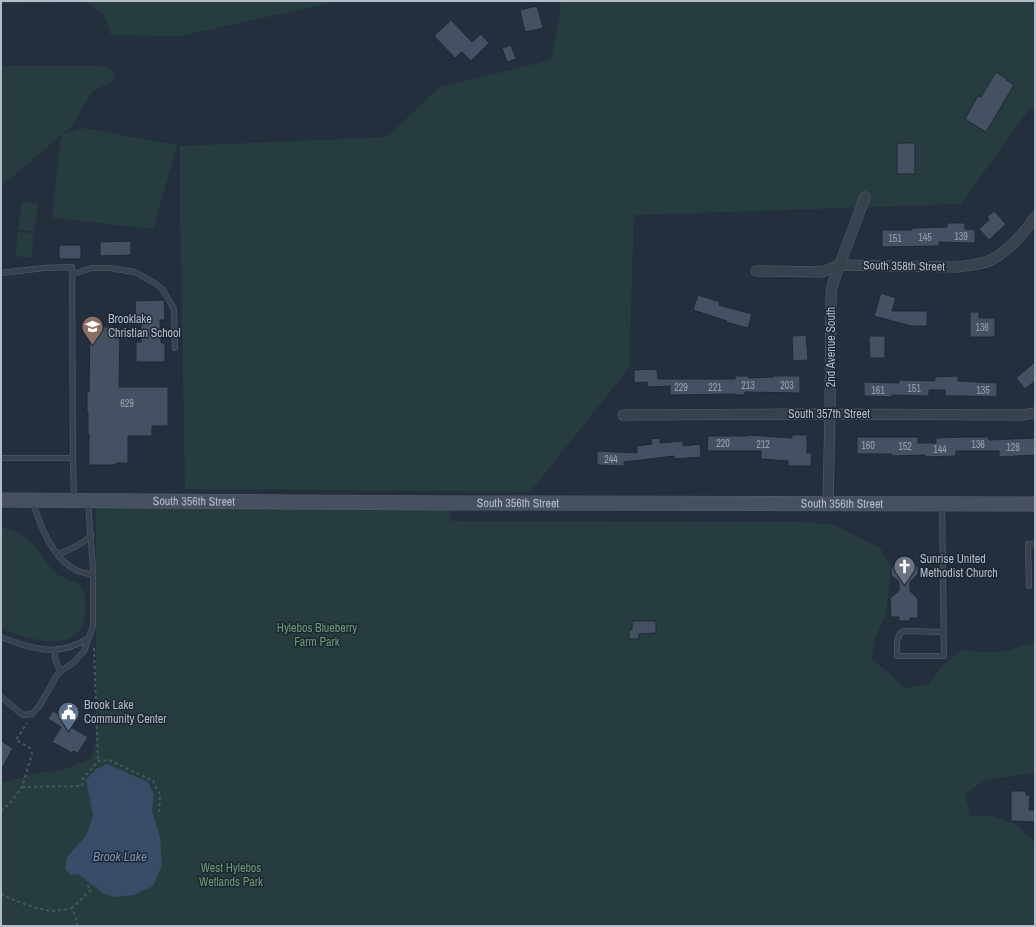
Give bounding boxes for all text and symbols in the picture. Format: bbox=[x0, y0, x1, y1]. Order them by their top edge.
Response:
house number: 139 bbox=[954, 230, 968, 243]
house number: 145 bbox=[918, 231, 932, 244]
house number: 151 bbox=[888, 232, 902, 245]
street label: South 358th Street bbox=[863, 257, 945, 275]
street label: 2nd Avenue South bbox=[823, 307, 839, 387]
place label: Brooklake Christian School bbox=[108, 311, 181, 341]
school or university icon: Brooklake Christian School bbox=[79, 313, 105, 346]
house number: 136 bbox=[975, 321, 989, 334]
house number: 213 bbox=[741, 379, 755, 392]
house number: 203 bbox=[780, 379, 794, 392]
house number: 229 bbox=[674, 381, 688, 394]
house number: 221 bbox=[708, 381, 722, 394]
house number: 151 bbox=[907, 382, 921, 395]
house number: 161 bbox=[871, 384, 885, 397]
house number: 135 bbox=[976, 384, 990, 397]
house number: 629 bbox=[120, 397, 134, 410]
street label: South 357th Street bbox=[788, 406, 870, 422]
house number: 220 bbox=[716, 437, 730, 450]
house number: 212 bbox=[756, 438, 770, 451]
house number: 136 bbox=[971, 438, 985, 451]
house number: 160 bbox=[861, 439, 875, 452]
house number: 152 bbox=[898, 440, 912, 453]
house number: 128 bbox=[1006, 441, 1020, 454]
house number: 144 bbox=[933, 443, 947, 456]
house number: 244 bbox=[604, 453, 618, 466]
street label: South 356th Street bbox=[153, 493, 235, 510]
street label: South 356th Street bbox=[477, 495, 559, 511]
street label: South 356th Street bbox=[801, 496, 883, 512]
place label: Sunrise United Methodist Church bbox=[920, 551, 998, 581]
church icon: Sunrise United Methodist Church bbox=[892, 553, 918, 586]
park label: Hylebos Blueberry Farm Park bbox=[277, 620, 357, 650]
place label: Brook Lake Community Center bbox=[84, 697, 167, 727]
public building icon: Brook Lake Community Center bbox=[56, 699, 82, 732]
water label: Brook Lake bbox=[93, 848, 147, 865]
park label: West Hylebos Wetlands Park bbox=[199, 860, 263, 890]

